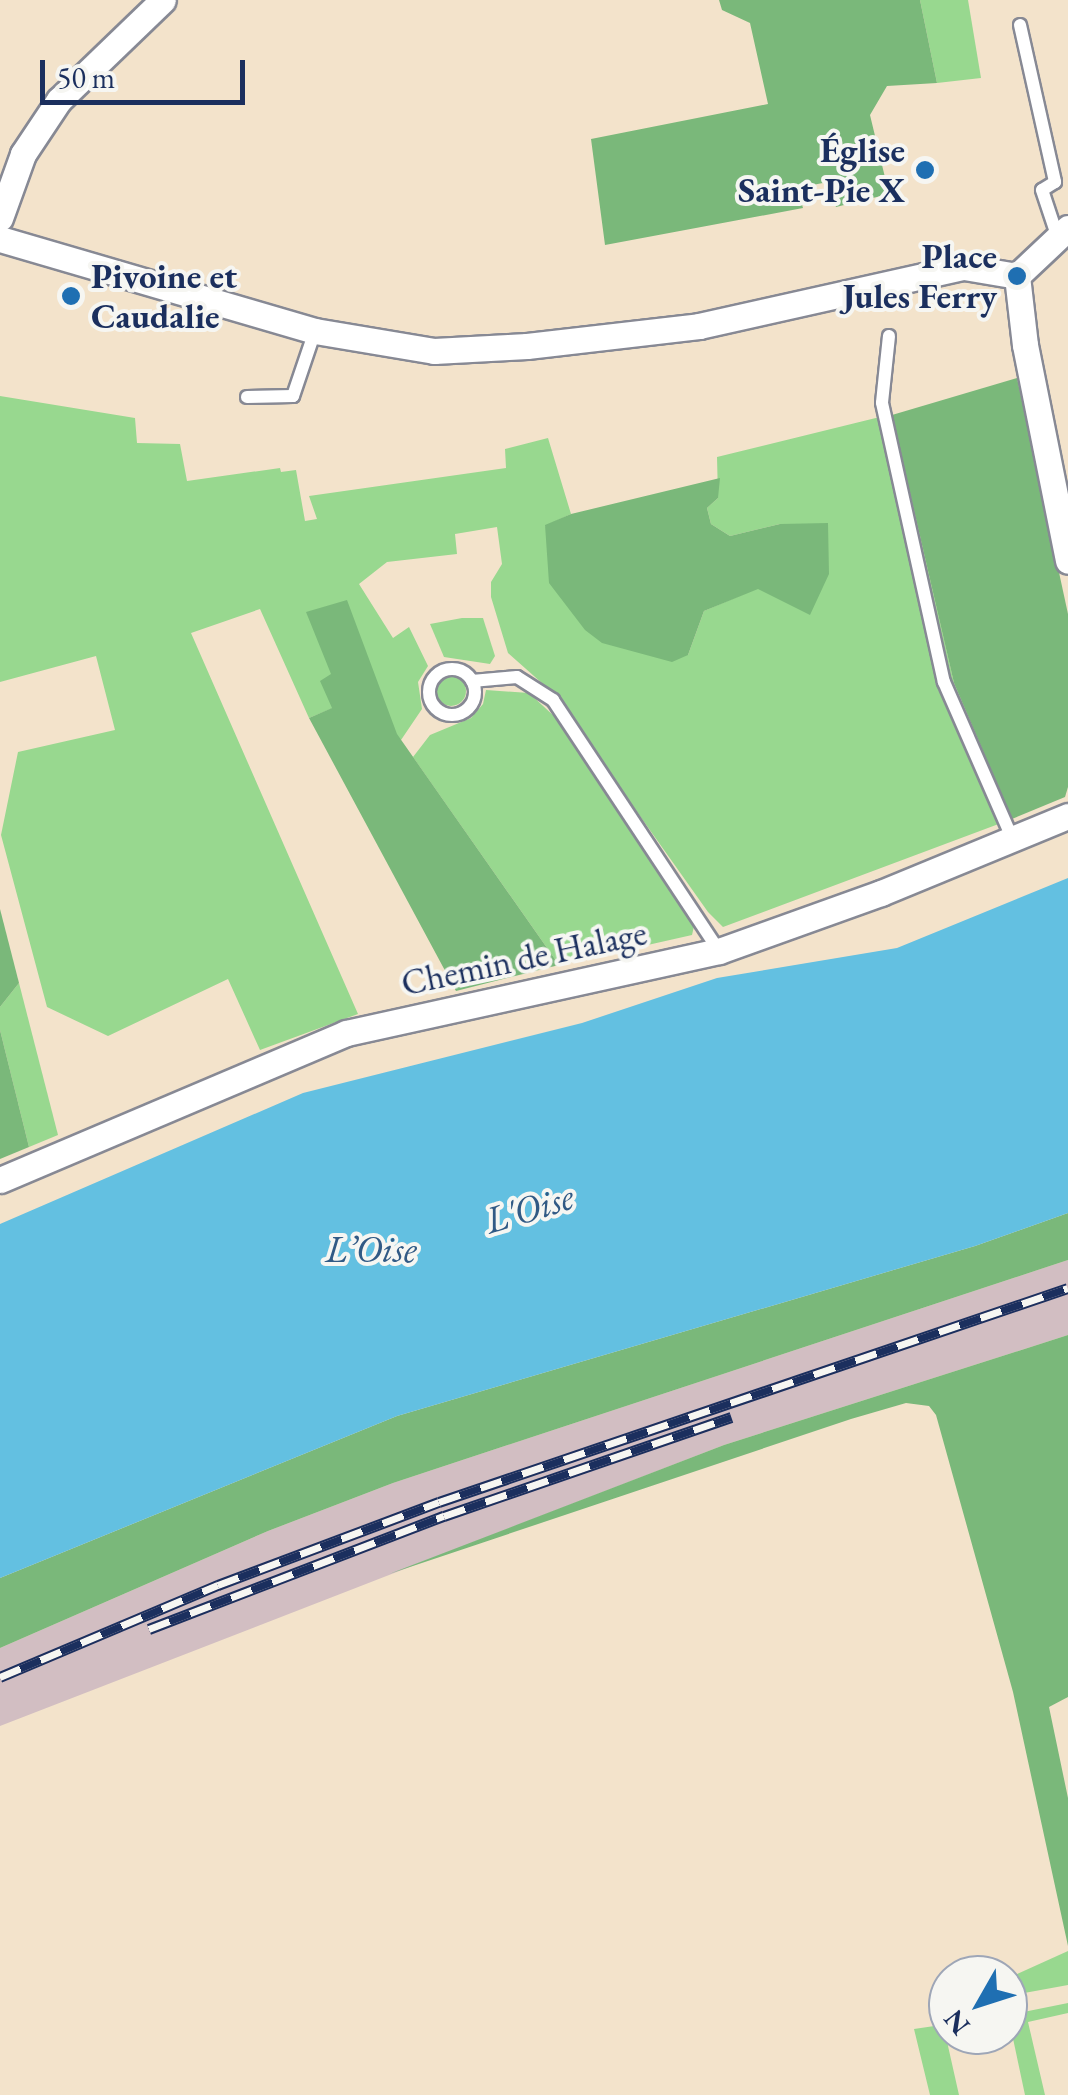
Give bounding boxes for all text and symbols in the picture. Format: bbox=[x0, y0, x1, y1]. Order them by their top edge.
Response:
scale bar bbox=[45, 40, 250, 102]
text: 50 m bbox=[57, 58, 115, 97]
place label: Église Saint-Pie X bbox=[738, 129, 905, 211]
marker: Église Saint-Pie X bbox=[914, 159, 936, 181]
place label: Place Jules Ferry bbox=[842, 235, 997, 317]
place label: Pivoine et Caudalie bbox=[91, 255, 237, 337]
marker: Place Jules Ferry bbox=[1006, 265, 1028, 287]
marker: Pivoine et Caudalie bbox=[60, 285, 82, 307]
street label: Chemin de Halage bbox=[398, 911, 650, 1005]
water label: L'Oise bbox=[479, 1173, 579, 1243]
water label: L’Oise bbox=[325, 1226, 417, 1272]
north arrow bbox=[928, 1955, 1028, 2055]
text: N bbox=[935, 2002, 977, 2043]

